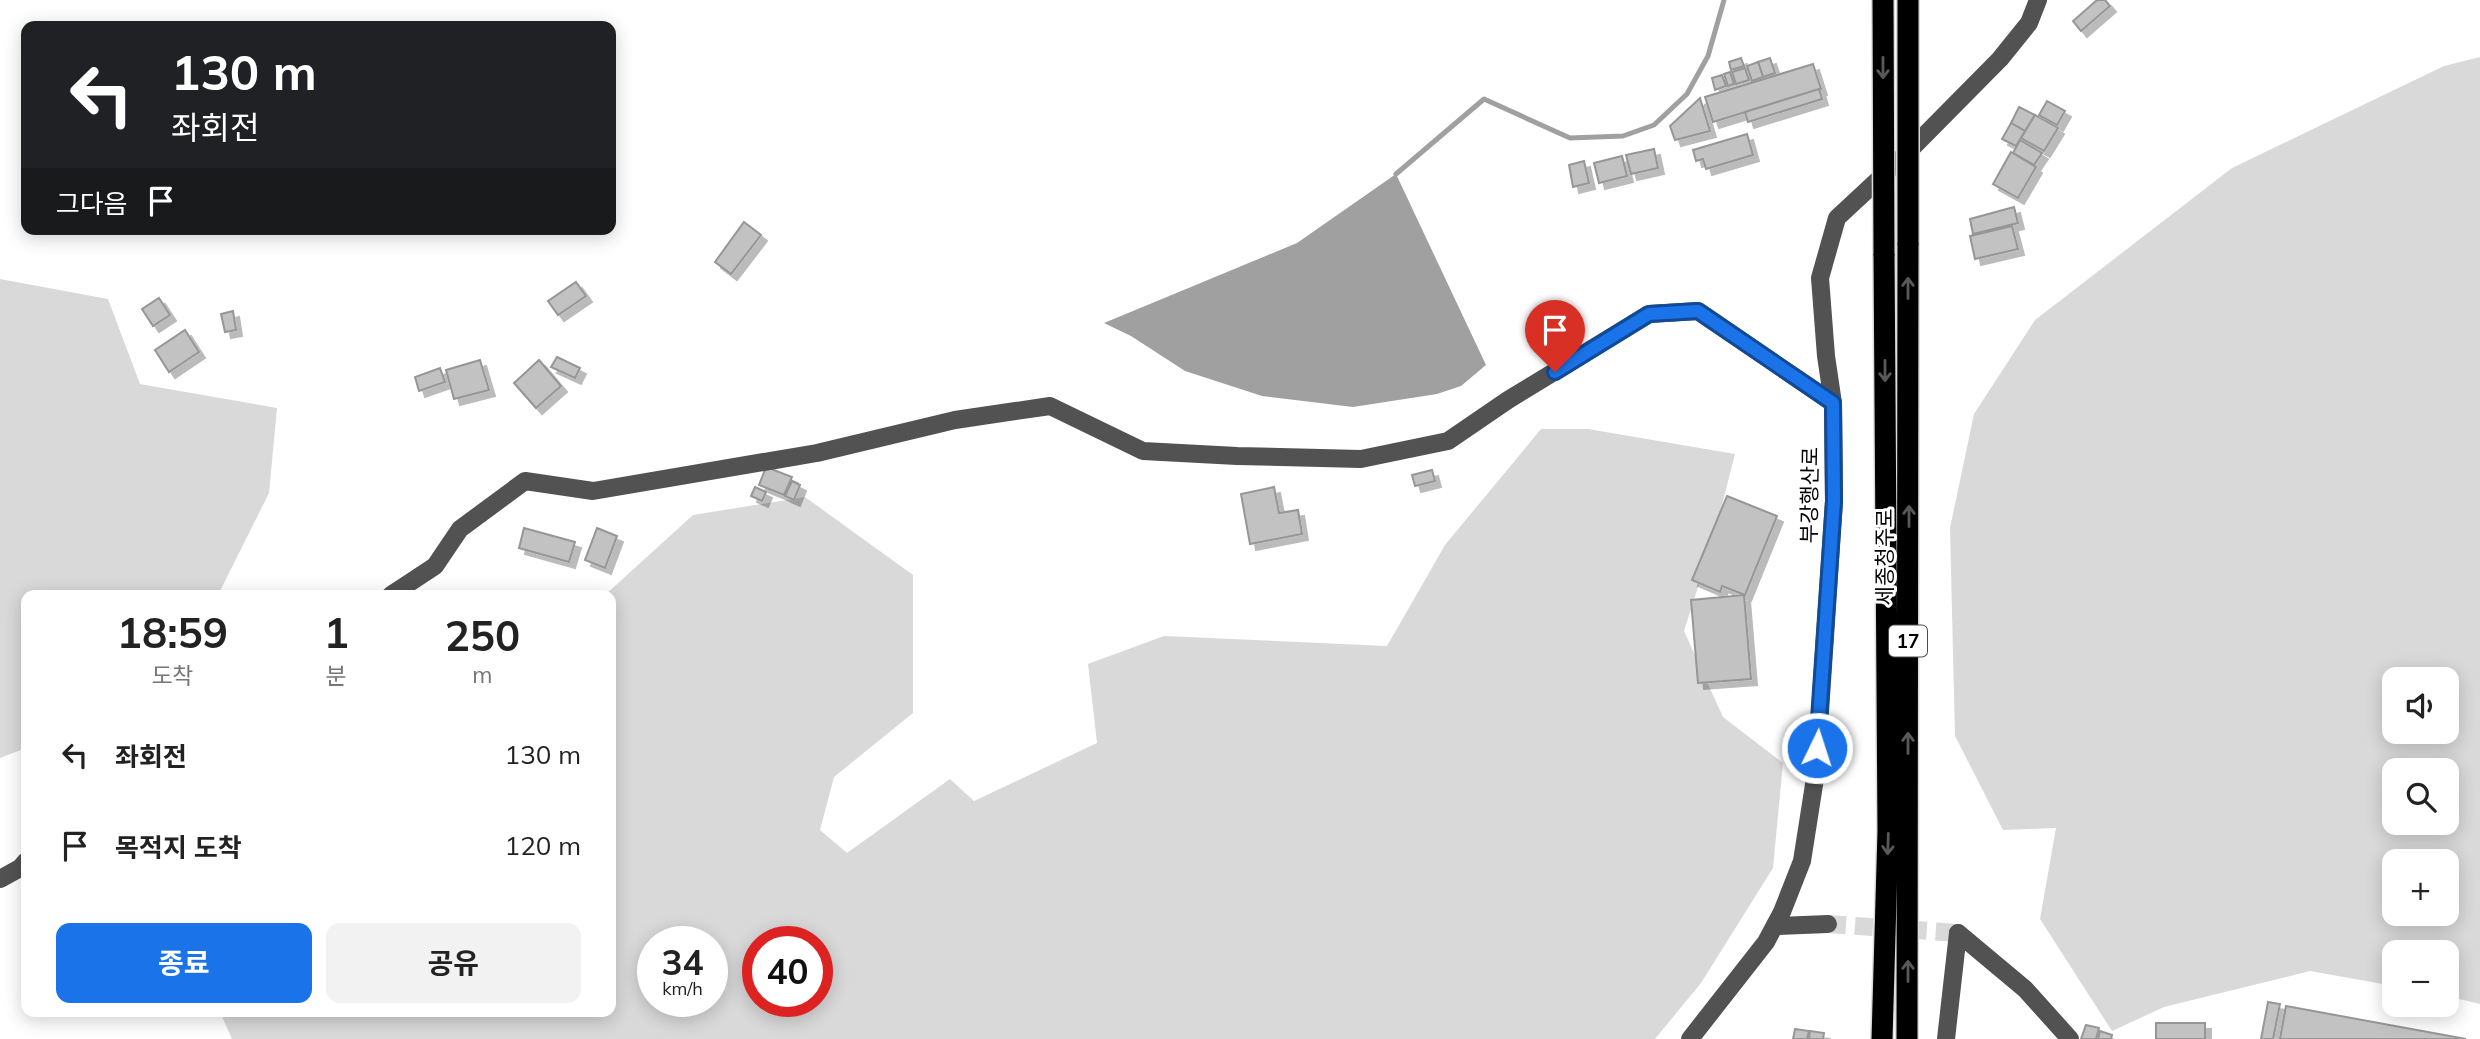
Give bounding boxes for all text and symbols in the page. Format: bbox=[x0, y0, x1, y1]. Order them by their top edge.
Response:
text: 130 m bbox=[171, 41, 317, 102]
icon: left bbox=[56, 49, 147, 140]
one-way arrow bbox=[1876, 56, 1890, 79]
text: 좌회전 bbox=[171, 107, 259, 147]
icon: arrive bbox=[142, 182, 180, 220]
text: 그다음 bbox=[56, 187, 128, 220]
one-way arrow bbox=[1901, 277, 1915, 300]
pin bbox=[1525, 300, 1585, 372]
icon: arrive bbox=[1536, 311, 1574, 349]
one-way arrow bbox=[1878, 359, 1892, 382]
street label: 부강행산로 bbox=[1795, 446, 1823, 544]
one-way arrow bbox=[1902, 505, 1916, 528]
street label: 세종청주로 bbox=[1871, 509, 1897, 605]
text: 18:59 bbox=[117, 606, 228, 659]
text: 1 bbox=[324, 606, 349, 659]
text: 250 bbox=[445, 609, 520, 662]
road number: 17 bbox=[1889, 626, 1927, 656]
text: m bbox=[472, 660, 493, 689]
text: 도착 bbox=[151, 661, 194, 690]
text: 분 bbox=[326, 661, 347, 690]
map controls bbox=[2382, 667, 2459, 1017]
button: sound bbox=[2382, 667, 2459, 744]
position arrow bbox=[1780, 711, 1854, 785]
one-way arrow bbox=[1901, 732, 1915, 755]
icon: left bbox=[56, 736, 94, 774]
text: 130 m bbox=[505, 738, 581, 771]
text: 좌회전 bbox=[115, 740, 187, 773]
button: search bbox=[2382, 758, 2459, 835]
icon: arrive bbox=[56, 827, 94, 865]
text: 120 m bbox=[505, 829, 581, 862]
text: 목적지 도착 bbox=[115, 831, 242, 864]
one-way arrow bbox=[1881, 832, 1894, 855]
button: + bbox=[2382, 849, 2459, 926]
button: 종료 bbox=[56, 923, 312, 1003]
button: 공유 bbox=[326, 923, 581, 1003]
speed limit sign: 40 bbox=[742, 926, 833, 1017]
text: 34 bbox=[661, 940, 704, 984]
button: − bbox=[2382, 940, 2459, 1017]
one-way arrow bbox=[1901, 960, 1915, 983]
text: km/h bbox=[662, 977, 703, 1000]

